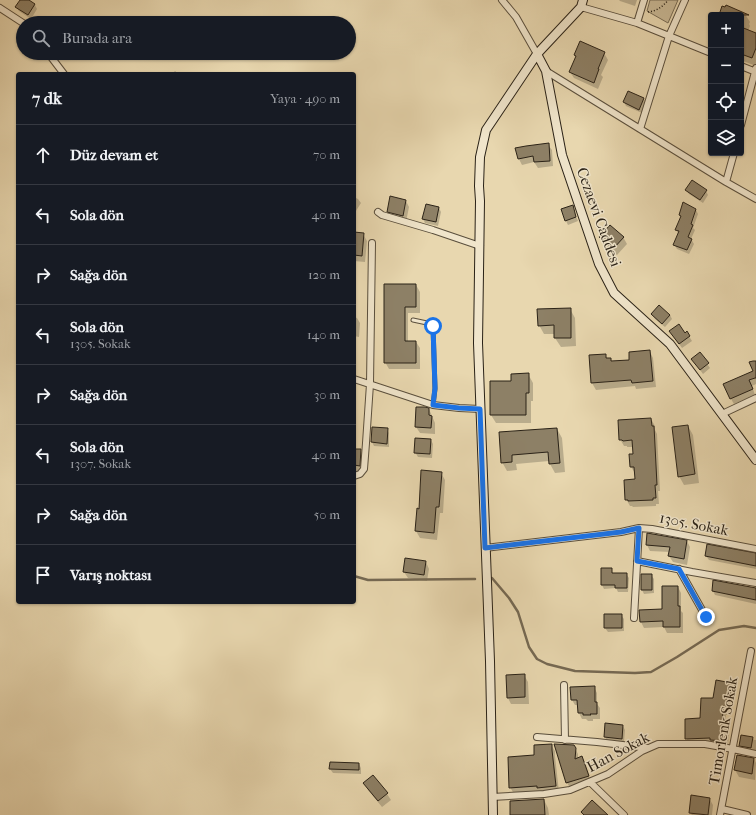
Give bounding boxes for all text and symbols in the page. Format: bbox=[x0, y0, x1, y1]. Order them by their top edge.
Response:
map controls bbox=[708, 12, 744, 156]
button: + bbox=[708, 12, 744, 48]
search box bbox=[16, 16, 356, 60]
icon: search bbox=[30, 27, 52, 49]
text: Burada ara bbox=[62, 29, 132, 47]
button: − bbox=[708, 48, 744, 84]
button: locate bbox=[708, 84, 744, 120]
text: 7 dk bbox=[32, 88, 62, 108]
text: Yaya · 490 m bbox=[270, 91, 340, 106]
button: layers bbox=[708, 120, 744, 156]
icon: ahead bbox=[32, 144, 54, 166]
text: Düz devam et bbox=[70, 146, 158, 164]
text: 70 m bbox=[313, 147, 340, 162]
street label: Cezaevi Caddesi bbox=[573, 165, 625, 270]
icon: left bbox=[32, 204, 54, 226]
text: Sola dön bbox=[70, 206, 124, 224]
text: 40 m bbox=[312, 207, 340, 222]
icon: right bbox=[32, 264, 54, 286]
text: Sağa dön bbox=[70, 266, 127, 284]
text: 120 m bbox=[308, 267, 340, 282]
route start bbox=[424, 317, 442, 335]
text: Sola dön bbox=[70, 318, 124, 336]
icon: left bbox=[32, 324, 54, 346]
text: 140 m bbox=[307, 327, 340, 342]
text: 1305. Sokak bbox=[70, 336, 131, 351]
icon: right bbox=[32, 384, 54, 406]
text: Sağa dön bbox=[70, 386, 127, 404]
text: 30 m bbox=[314, 387, 340, 402]
text: Sola dön bbox=[70, 438, 124, 456]
icon: left bbox=[32, 444, 54, 466]
text: 40 m bbox=[312, 447, 340, 462]
text: 1307. Sokak bbox=[70, 456, 131, 471]
icon: right bbox=[32, 504, 54, 526]
text: Sağa dön bbox=[70, 506, 127, 524]
text: 50 m bbox=[314, 507, 340, 522]
street label: 1305. Sokak bbox=[658, 508, 730, 540]
icon: arrive bbox=[32, 564, 54, 586]
text: Varış noktası bbox=[70, 566, 151, 584]
route end bbox=[697, 608, 715, 626]
street label: Timorlenk Sokak bbox=[705, 675, 741, 786]
street label: Han Sokak bbox=[584, 728, 653, 776]

